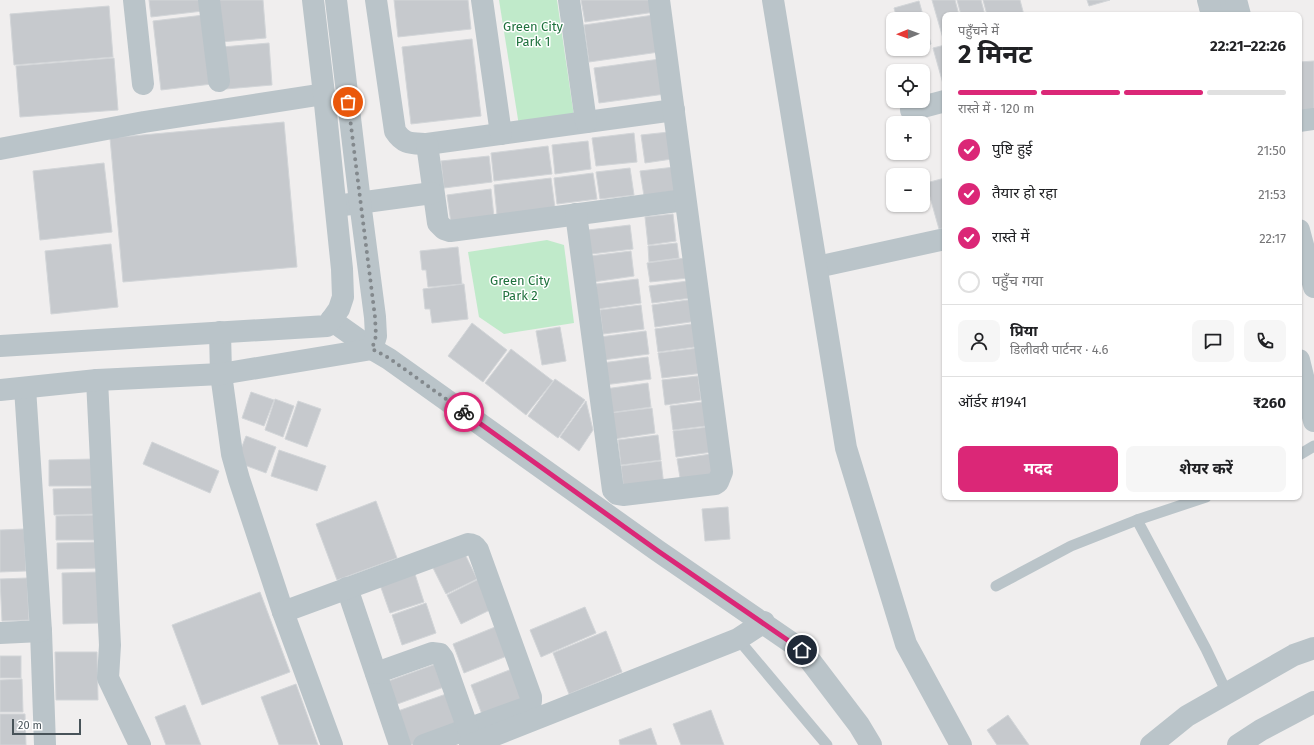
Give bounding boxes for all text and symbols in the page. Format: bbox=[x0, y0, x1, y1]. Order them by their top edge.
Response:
north arrow bbox=[886, 12, 930, 56]
map controls bbox=[886, 12, 930, 212]
park label: Green City Park 1 bbox=[503, 19, 564, 49]
text: पहुँचने में bbox=[958, 23, 999, 38]
text: 22:21–22:26 bbox=[1210, 37, 1286, 55]
text: 2 मिनट bbox=[958, 39, 1032, 70]
button: locate bbox=[886, 64, 930, 108]
pin bbox=[331, 85, 365, 119]
icon: bag bbox=[337, 91, 359, 113]
text: रास्ते में · 120 m bbox=[958, 101, 1034, 116]
button: + bbox=[886, 116, 930, 160]
icon: check bbox=[958, 139, 980, 161]
text: पुष्टि हुई bbox=[992, 140, 1032, 158]
text: 21:50 bbox=[1257, 143, 1286, 158]
button: − bbox=[886, 168, 930, 212]
icon: check bbox=[958, 183, 980, 205]
text: तैयार हो रहा bbox=[992, 184, 1057, 202]
text: 21:53 bbox=[1258, 187, 1286, 202]
icon: check bbox=[958, 227, 980, 249]
text: रास्ते में bbox=[992, 228, 1029, 246]
text: 22:17 bbox=[1259, 231, 1286, 246]
text: पहुँच गया bbox=[992, 272, 1043, 290]
park label: Green City Park 2 bbox=[490, 273, 551, 303]
button: person bbox=[958, 320, 1000, 362]
button: chat bbox=[1192, 320, 1234, 362]
button: phone bbox=[1244, 320, 1286, 362]
text: प्रिया bbox=[1010, 322, 1038, 340]
text: डिलीवरी पार्टनर · 4.6 bbox=[1010, 342, 1109, 357]
courier bbox=[444, 392, 484, 432]
text: ऑर्डर #1941 bbox=[958, 393, 1027, 411]
text: ₹260 bbox=[1253, 394, 1286, 412]
icon: bike bbox=[453, 401, 475, 423]
button: मदद bbox=[958, 446, 1118, 492]
button: शेयर करें bbox=[1126, 446, 1286, 492]
pin bbox=[785, 633, 819, 667]
icon: home bbox=[791, 639, 813, 661]
scale bar bbox=[12, 717, 81, 736]
text: 20 m bbox=[18, 719, 42, 732]

